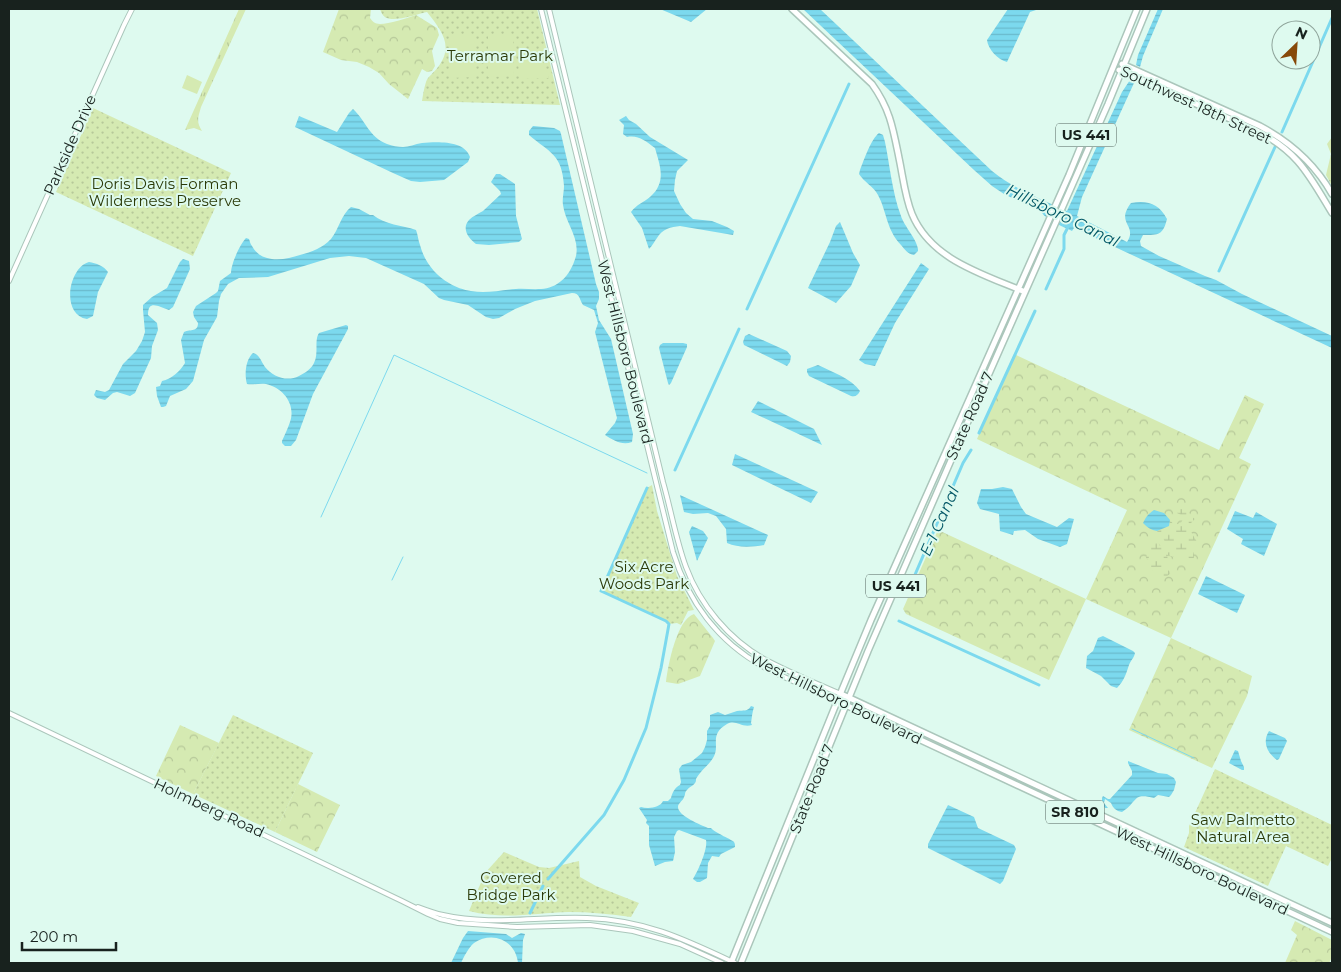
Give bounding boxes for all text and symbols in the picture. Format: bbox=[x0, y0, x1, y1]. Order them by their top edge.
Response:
north arrow bbox=[1271, 20, 1321, 70]
text: N bbox=[1293, 23, 1310, 44]
park label: Terramar Park bbox=[447, 46, 553, 65]
street label: Southwest 18th Street bbox=[1118, 61, 1275, 148]
street label: Parkside Drive bbox=[39, 92, 100, 198]
road number: US 441 bbox=[1056, 124, 1116, 146]
park label: Doris Davis Forman Wilderness Preserve bbox=[89, 174, 241, 210]
water label: Hillsboro Canal bbox=[1003, 180, 1123, 251]
street label: West Hillsboro Boulevard bbox=[593, 258, 658, 446]
street label: State Road 7 bbox=[942, 369, 998, 463]
water label: E-1 Canal bbox=[916, 483, 963, 559]
park label: Six Acre Woods Park bbox=[599, 557, 689, 593]
road number: US 441 bbox=[866, 574, 926, 598]
street label: West Hillsboro Boulevard bbox=[747, 649, 925, 749]
street label: State Road 7 bbox=[785, 741, 838, 836]
street label: Holmberg Road bbox=[151, 774, 268, 842]
road number: SR 810 bbox=[1046, 800, 1104, 824]
park label: Saw Palmetto Natural Area bbox=[1191, 810, 1295, 846]
street label: West Hillsboro Boulevard bbox=[1113, 822, 1292, 919]
park label: Covered Bridge Park bbox=[467, 868, 555, 904]
scale bar bbox=[22, 920, 116, 952]
text: 200 m bbox=[30, 927, 78, 946]

